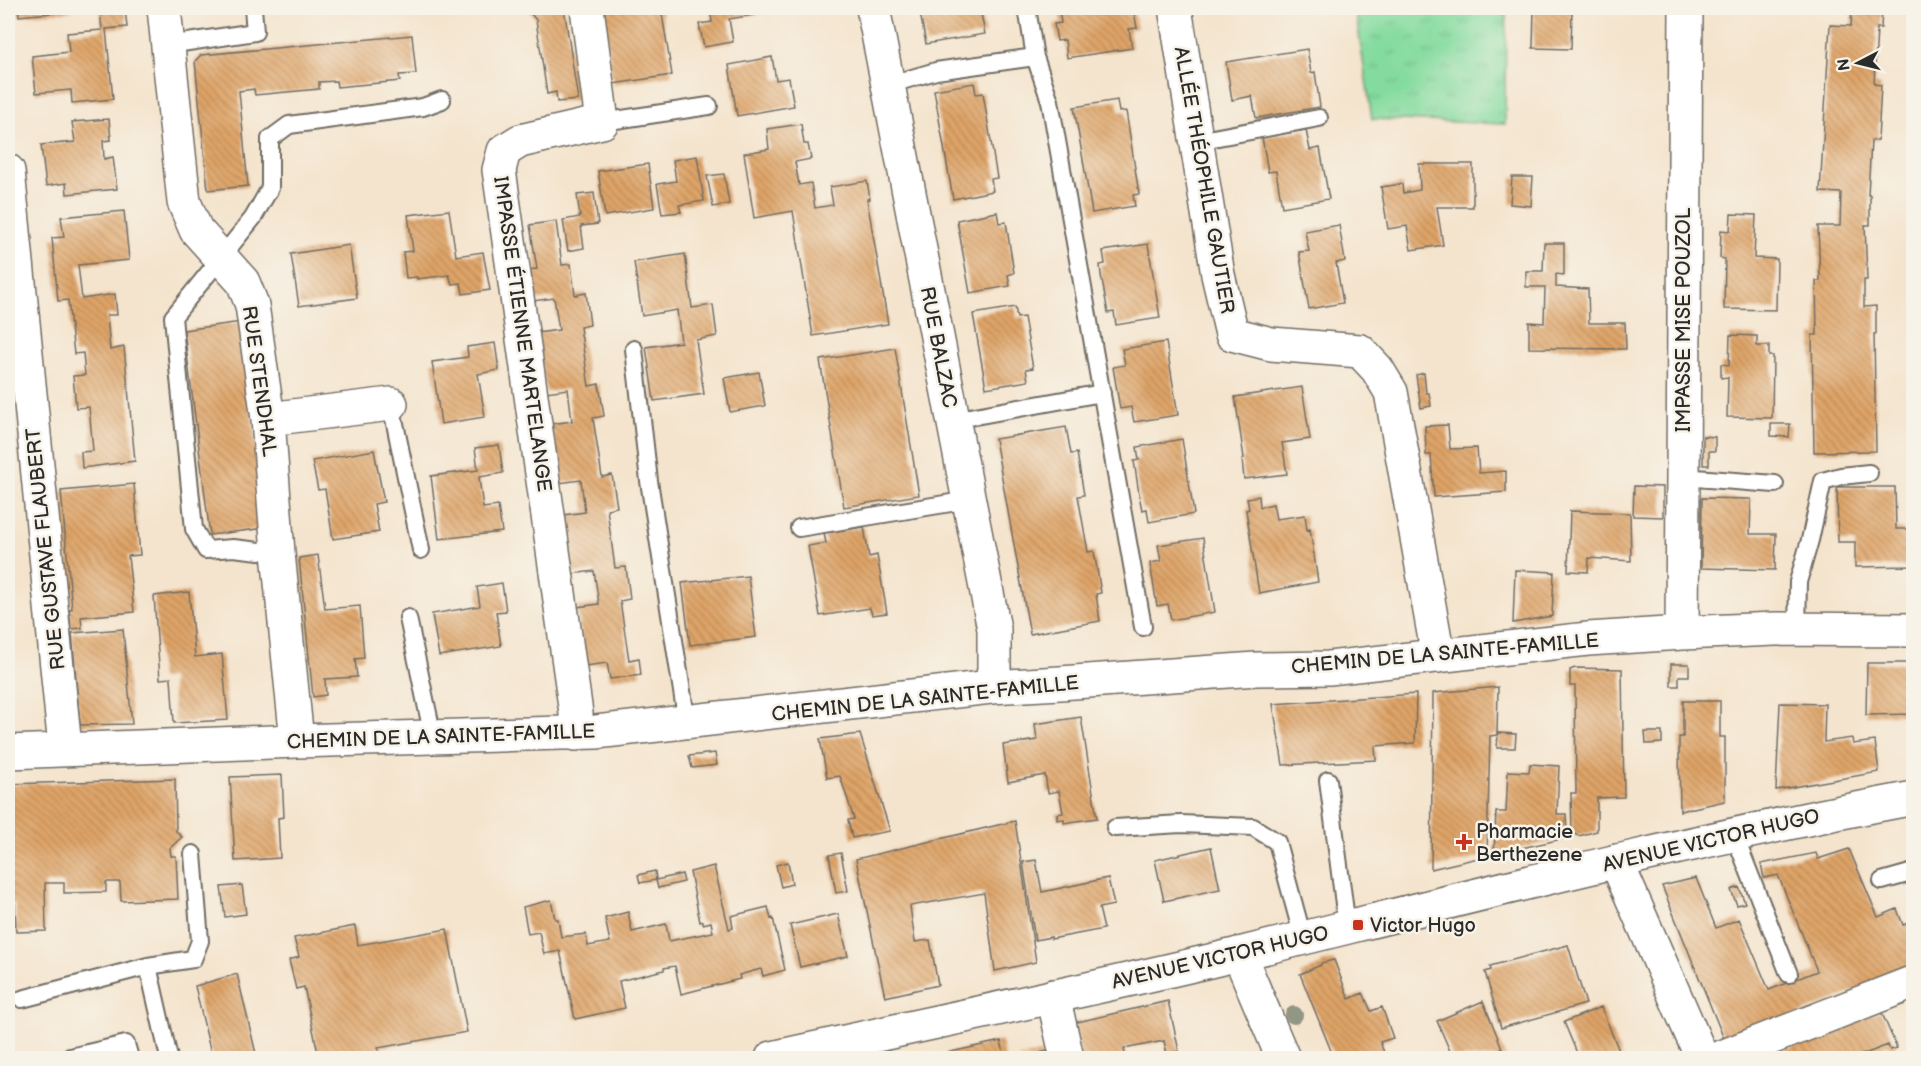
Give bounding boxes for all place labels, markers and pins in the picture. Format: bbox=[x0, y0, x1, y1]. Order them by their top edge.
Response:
place label: Pharmacie Berthezene bbox=[1476, 820, 1582, 867]
marker: Pharmacie Berthezene bbox=[1457, 835, 1471, 849]
place label: Victor Hugo bbox=[1370, 914, 1476, 938]
marker: Victor Hugo bbox=[1351, 918, 1365, 932]

